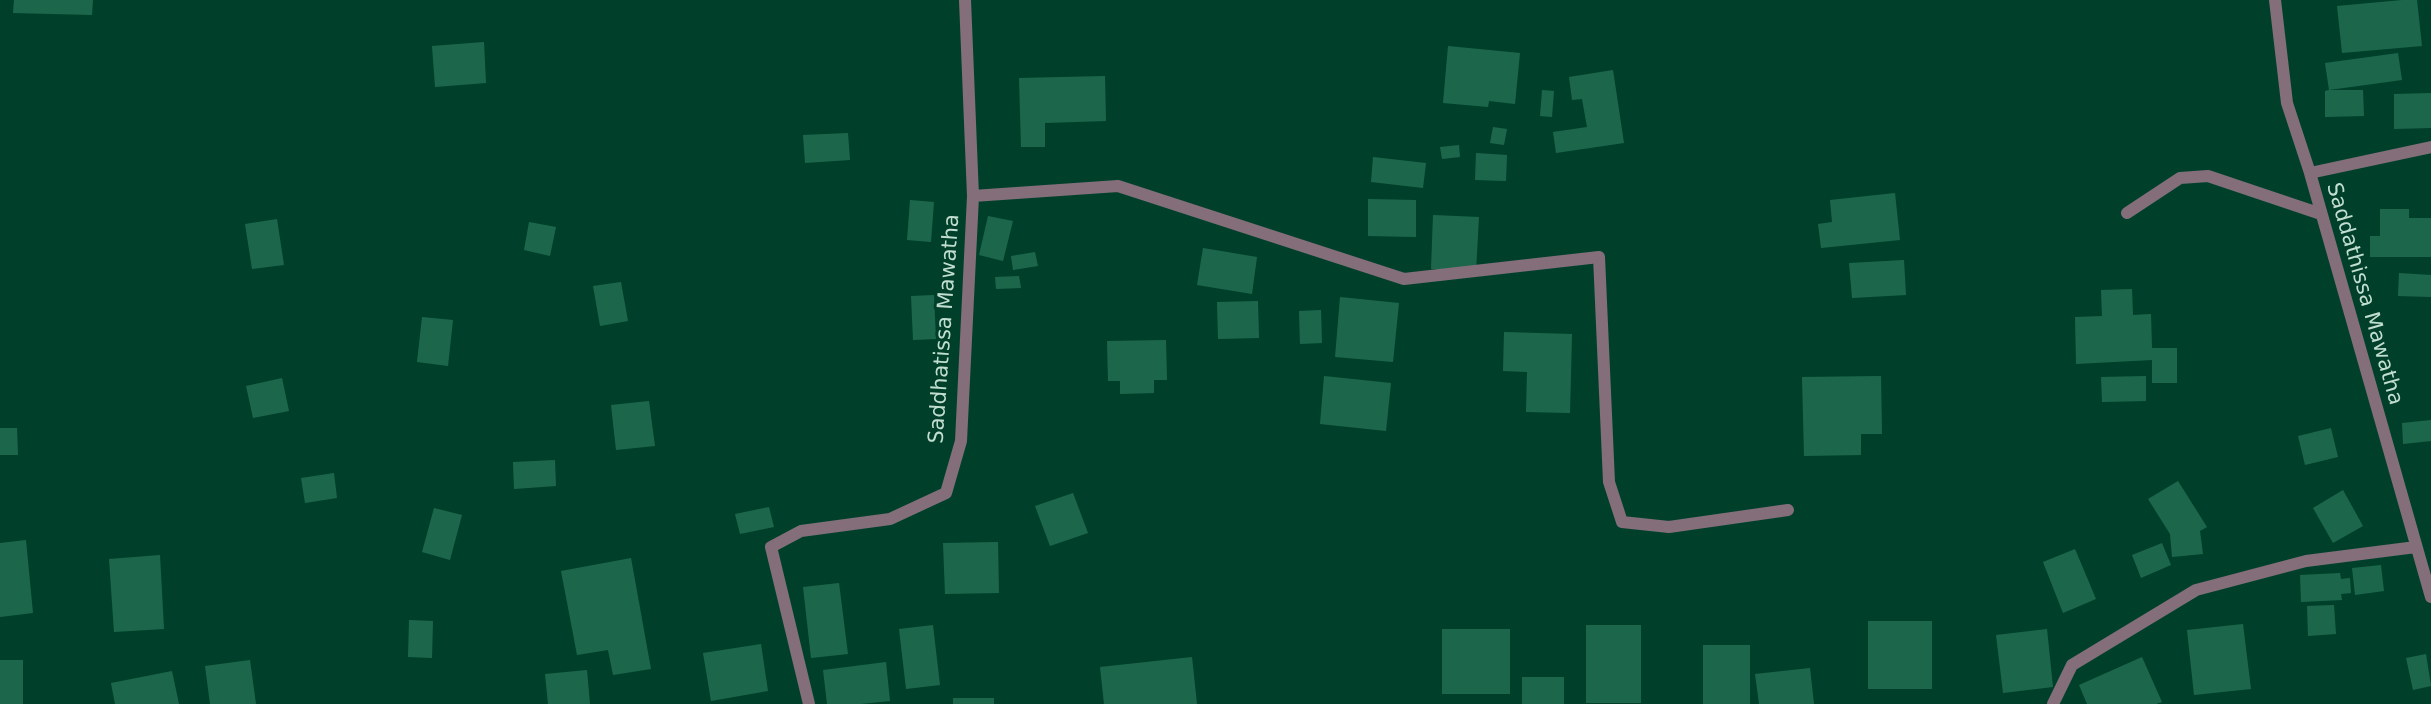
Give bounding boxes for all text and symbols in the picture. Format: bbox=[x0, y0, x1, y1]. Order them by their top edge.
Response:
street label: Saddathissa Mawatha bbox=[2320, 180, 2408, 408]
street label: Saddhatissa Mawatha bbox=[924, 213, 966, 445]

